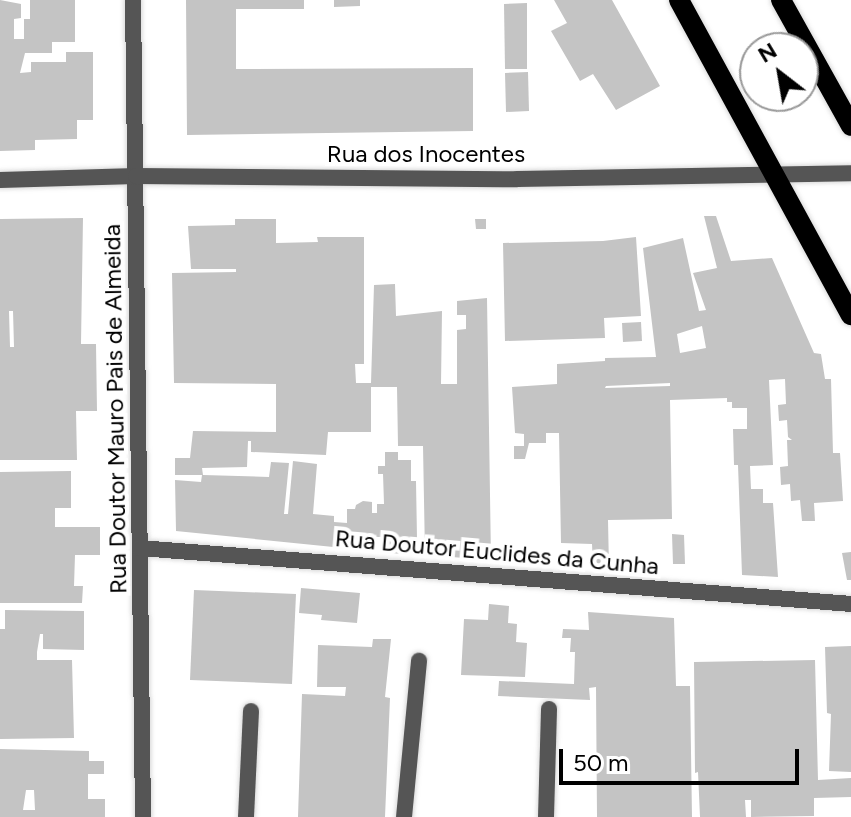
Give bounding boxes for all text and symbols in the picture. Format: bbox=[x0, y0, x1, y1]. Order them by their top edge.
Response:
north arrow bbox=[739, 32, 819, 112]
text: N bbox=[753, 37, 782, 69]
street label: Rua dos Inocentes bbox=[327, 140, 525, 168]
street label: Rua Doutor Mauro Pais de Almeida bbox=[97, 224, 133, 594]
street label: Rua Doutor Euclides da Cunha bbox=[334, 523, 660, 581]
scale bar bbox=[563, 733, 803, 783]
text: 50 m bbox=[573, 748, 629, 777]

